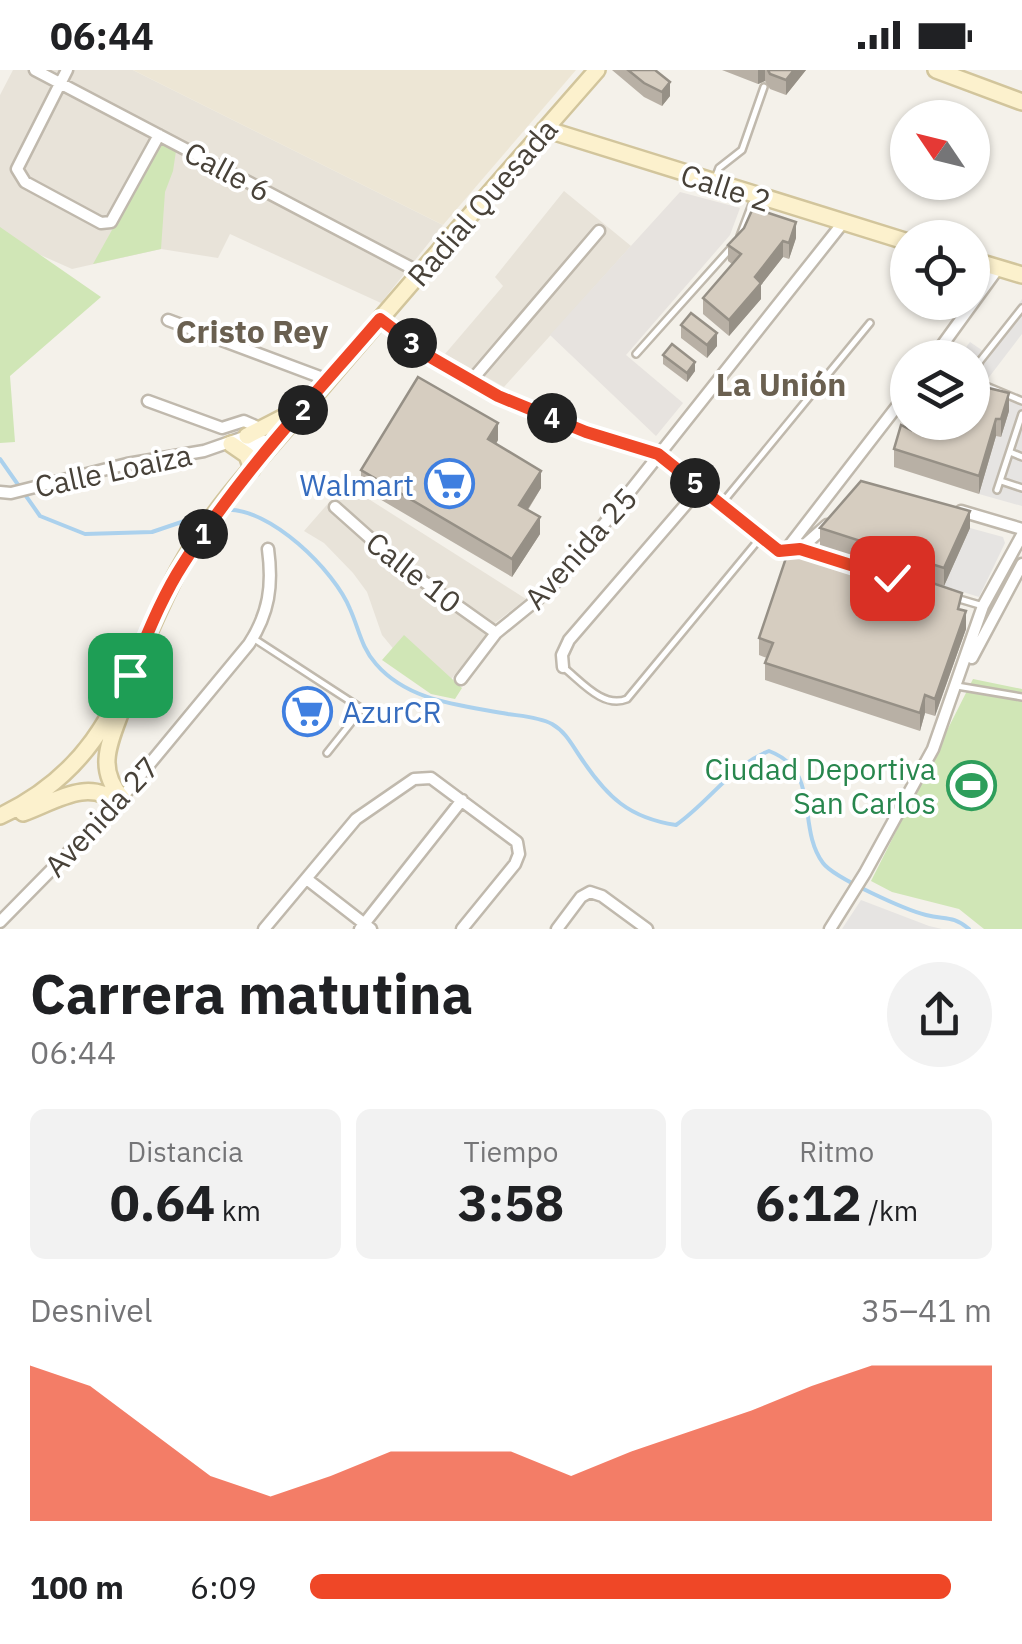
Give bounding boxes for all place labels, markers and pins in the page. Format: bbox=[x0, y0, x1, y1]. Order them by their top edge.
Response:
pin: 3 bbox=[387, 318, 437, 368]
pin: 2 bbox=[278, 385, 328, 435]
pin: 4 bbox=[527, 393, 577, 443]
supermarket icon: Walmart bbox=[423, 458, 475, 510]
pin: 5 bbox=[670, 458, 720, 508]
place label: Walmart bbox=[300, 465, 414, 504]
pin: 1 bbox=[178, 509, 228, 559]
pin bbox=[850, 536, 935, 621]
pin bbox=[88, 633, 173, 718]
supermarket icon: AzurCR bbox=[281, 685, 333, 737]
place label: AzurCR bbox=[342, 692, 442, 731]
place label: Ciudad Deportiva San Carlos bbox=[704, 749, 936, 822]
sports icon: Ciudad Deportiva San Carlos bbox=[945, 759, 997, 811]

